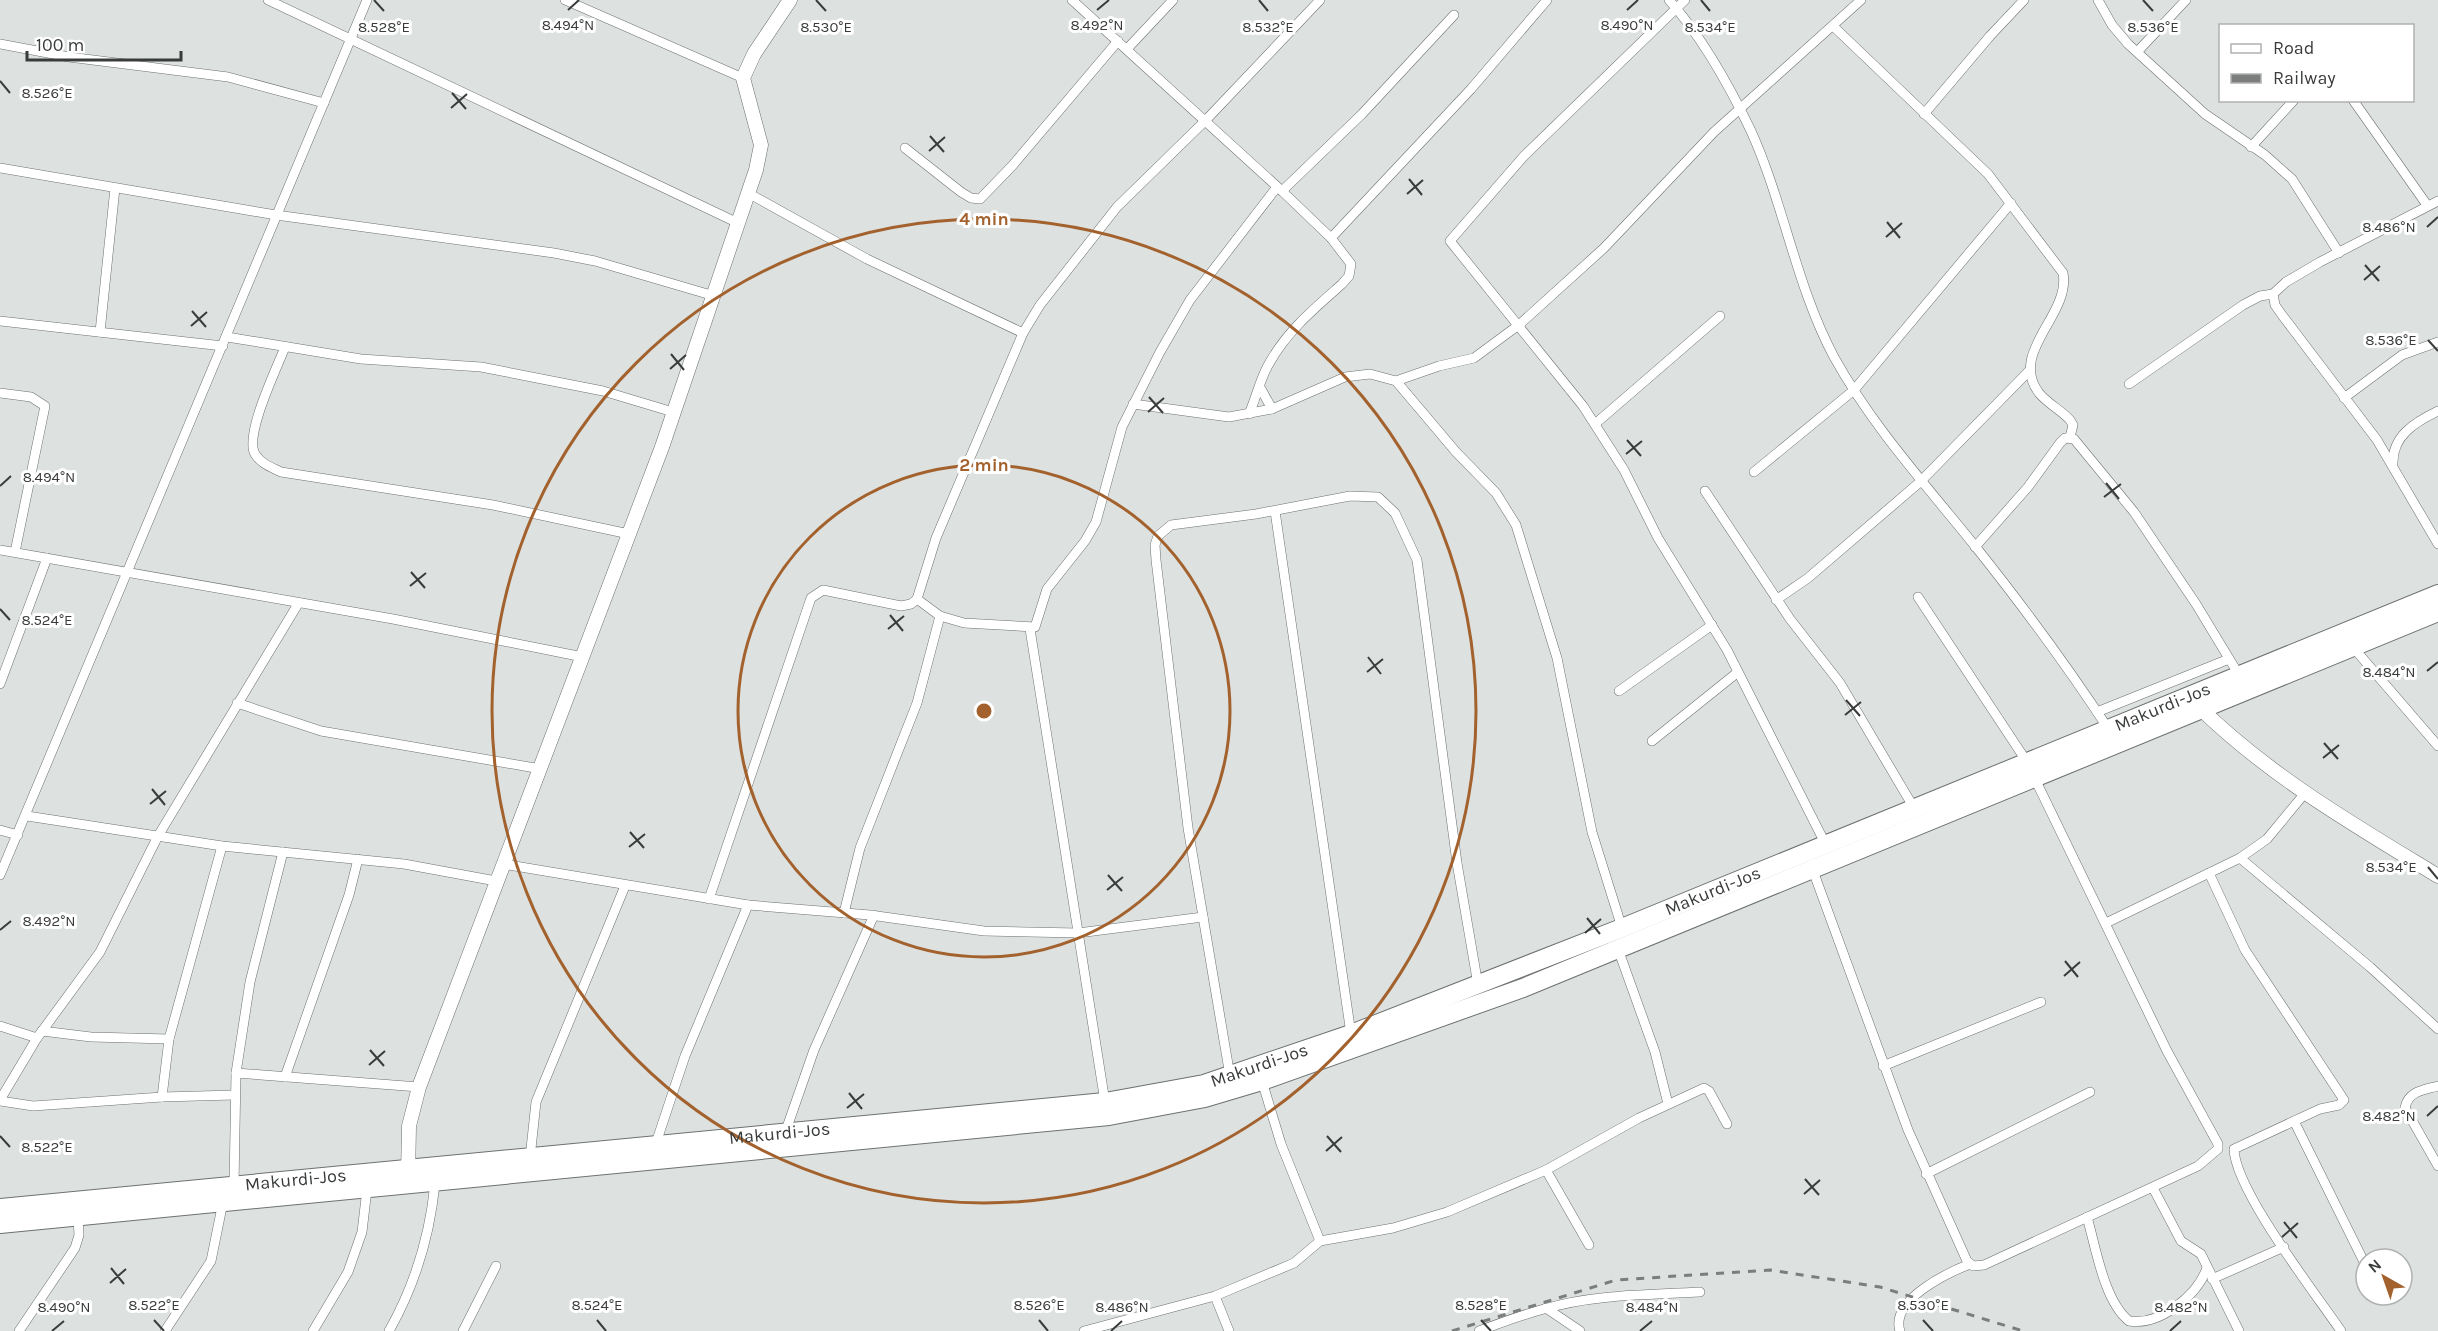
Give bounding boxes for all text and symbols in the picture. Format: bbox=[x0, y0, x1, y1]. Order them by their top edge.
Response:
text: 8.494°N bbox=[542, 16, 594, 34]
text: 8.492°N bbox=[1070, 16, 1124, 34]
text: 8.490°N bbox=[1600, 16, 1654, 34]
text: 8.528°E bbox=[358, 18, 410, 36]
text: 8.530°E bbox=[800, 18, 852, 36]
text: 8.532°E bbox=[1242, 18, 1294, 36]
text: 8.534°E bbox=[1684, 18, 1736, 36]
text: 8.536°E bbox=[2127, 18, 2179, 36]
scale bar bbox=[27, 24, 182, 62]
legend bbox=[2219, 24, 2414, 102]
text: 100 m bbox=[36, 34, 84, 56]
text: Road bbox=[2273, 37, 2314, 59]
text: Railway bbox=[2273, 67, 2336, 89]
text: 8.526°E bbox=[21, 84, 73, 102]
text: 4 min bbox=[959, 208, 1009, 230]
text: 8.486°N bbox=[2362, 218, 2416, 236]
text: 8.536°E bbox=[2365, 331, 2417, 349]
text: 2 min bbox=[959, 454, 1009, 476]
text: 8.494°N bbox=[23, 468, 75, 486]
text: 8.524°E bbox=[22, 611, 72, 629]
text: 8.484°N bbox=[2362, 663, 2416, 681]
street label: Makurdi-Jos bbox=[2111, 677, 2214, 736]
centre of rings bbox=[974, 701, 994, 721]
text: 8.534°E bbox=[2365, 858, 2417, 876]
street label: Makurdi-Jos bbox=[1662, 861, 1764, 920]
text: 8.492°N bbox=[22, 912, 76, 930]
street label: Makurdi-Jos bbox=[1208, 1038, 1311, 1092]
text: 8.482°N bbox=[2362, 1107, 2416, 1125]
street label: Makurdi-Jos bbox=[728, 1117, 831, 1149]
text: 8.522°E bbox=[21, 1138, 73, 1156]
street label: Makurdi-Jos bbox=[244, 1164, 347, 1195]
north arrow bbox=[2354, 1247, 2414, 1307]
text: N bbox=[2364, 1255, 2385, 1277]
text: 8.522°E bbox=[128, 1296, 180, 1314]
text: 8.524°E bbox=[572, 1296, 622, 1314]
text: 8.526°E bbox=[1013, 1296, 1065, 1314]
text: 8.528°E bbox=[1455, 1296, 1507, 1314]
text: 8.530°E bbox=[1897, 1296, 1949, 1314]
text: 8.490°N bbox=[37, 1298, 91, 1316]
text: 8.486°N bbox=[1095, 1298, 1149, 1316]
text: 8.484°N bbox=[1625, 1298, 1679, 1316]
text: 8.482°N bbox=[2154, 1298, 2208, 1316]

